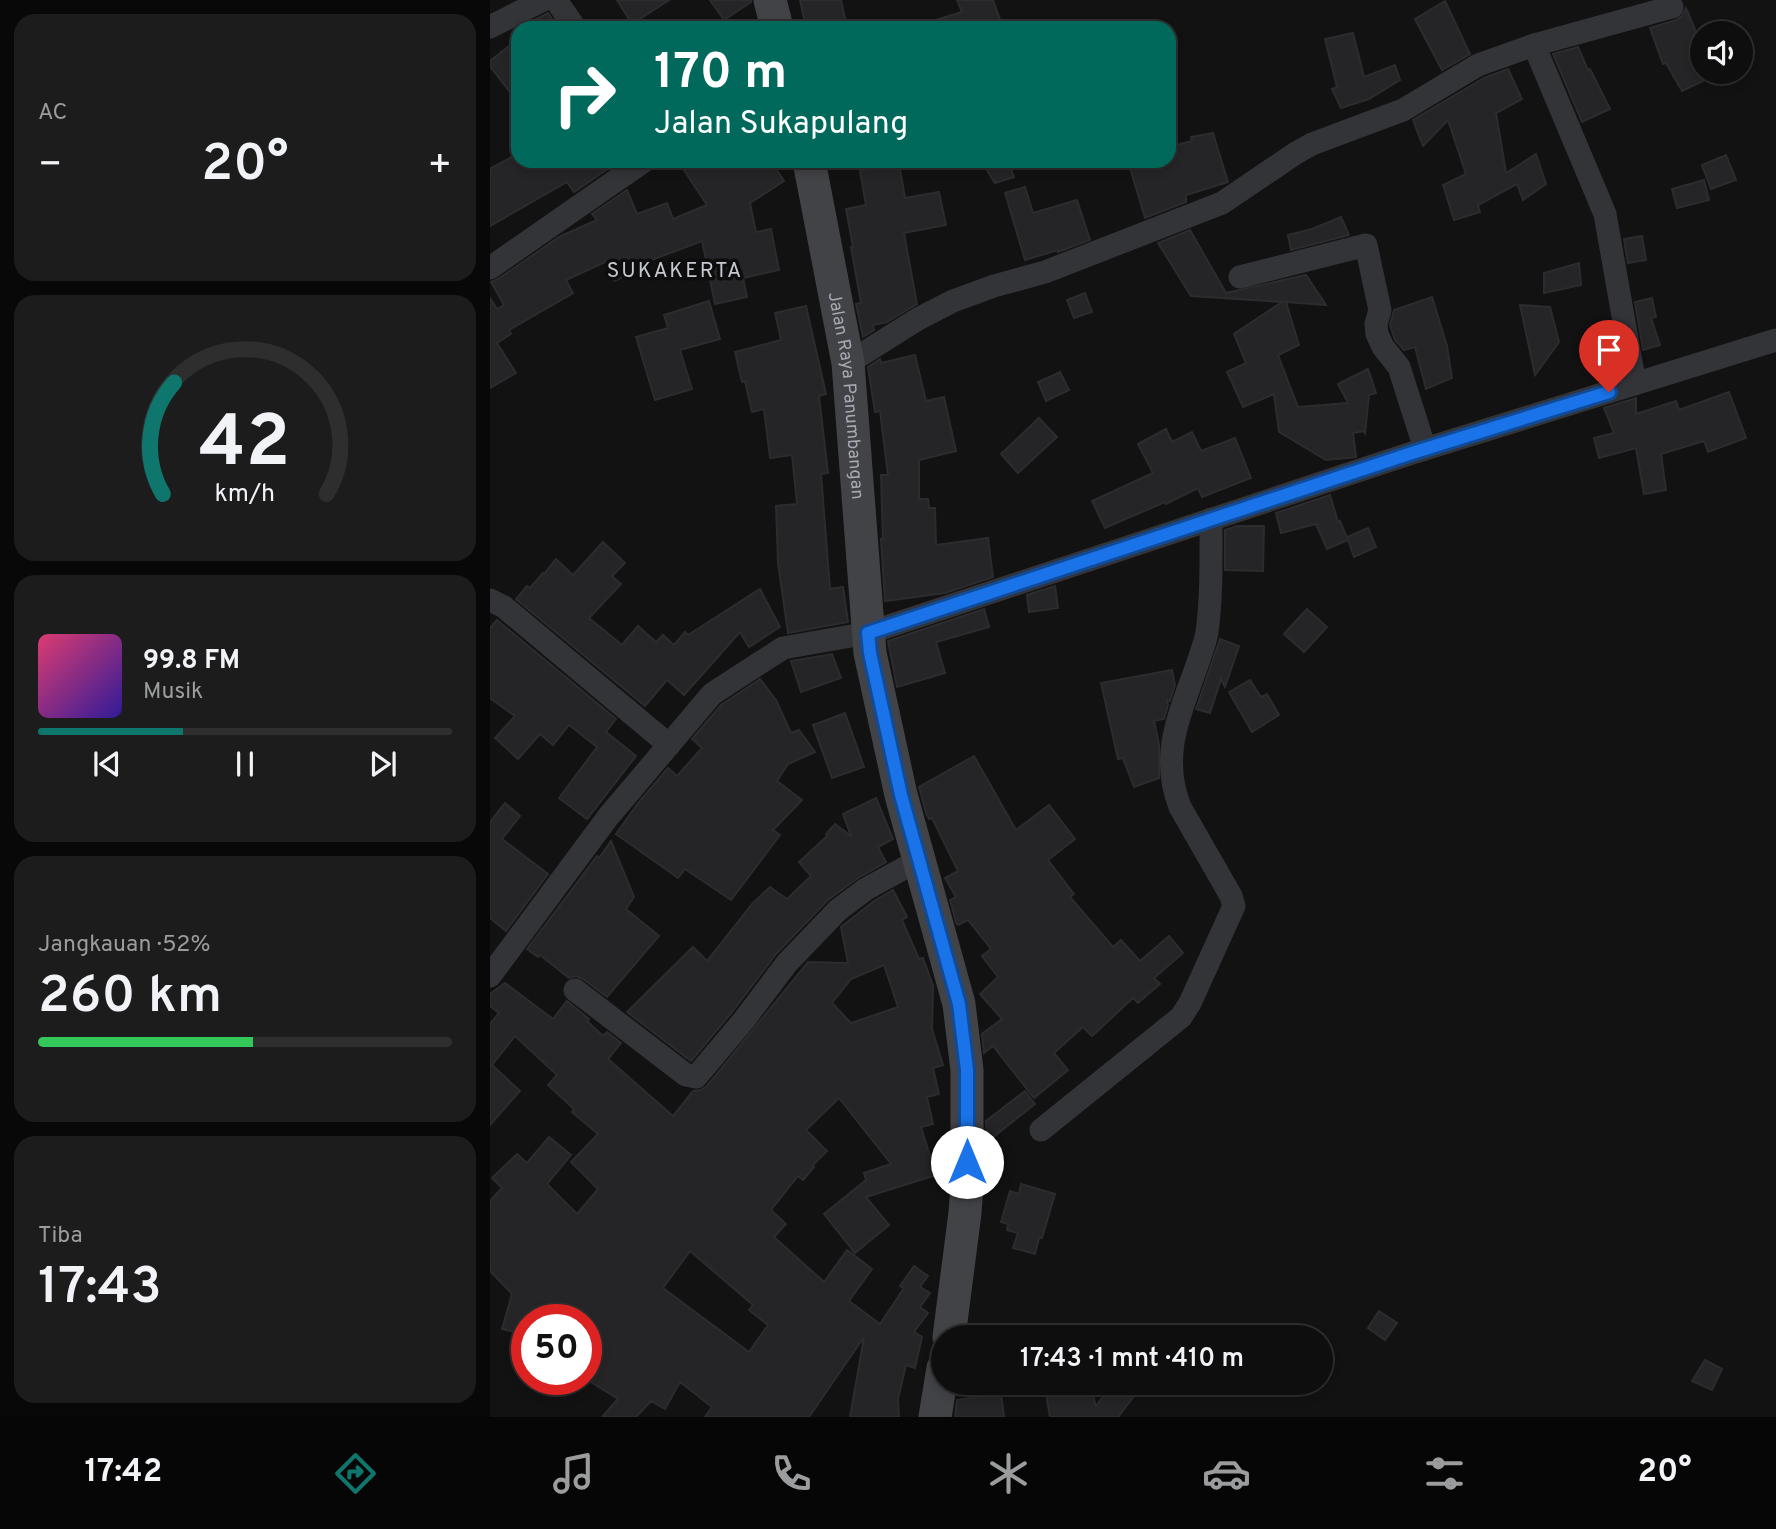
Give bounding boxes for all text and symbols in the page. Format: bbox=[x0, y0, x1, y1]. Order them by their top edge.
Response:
map controls bbox=[1690, 21, 1753, 84]
button: sound bbox=[1690, 21, 1753, 84]
text: 170 m bbox=[654, 44, 787, 106]
icon: right bbox=[539, 49, 630, 140]
text: AC bbox=[38, 99, 67, 128]
text: Jalan Sukapulang bbox=[654, 105, 908, 145]
text: 20° bbox=[201, 133, 289, 199]
text: − bbox=[38, 142, 63, 191]
text: + bbox=[427, 142, 452, 191]
district label: SUKAKERTA bbox=[607, 258, 743, 285]
street label: Jalan Raya Panumbangan bbox=[822, 290, 868, 500]
pin bbox=[1579, 320, 1639, 392]
icon: arrive bbox=[1590, 331, 1628, 369]
text: 42 bbox=[199, 400, 291, 492]
text: km/h bbox=[215, 479, 275, 511]
text: 99.8 FM bbox=[143, 645, 240, 678]
text: Musik bbox=[143, 678, 203, 707]
icon: previous bbox=[88, 745, 126, 783]
icon: pause bbox=[226, 745, 264, 783]
icon: next bbox=[364, 745, 402, 783]
text: Jangkauan · 52% bbox=[38, 931, 210, 960]
text: 260 km bbox=[38, 965, 222, 1031]
position arrow bbox=[930, 1125, 1004, 1199]
text: Tiba bbox=[38, 1222, 83, 1251]
text: 17:43 bbox=[38, 1256, 162, 1322]
speed limit sign: 50 bbox=[511, 1304, 602, 1395]
text: 17:43 · 1 mnt · 410 m bbox=[1020, 1343, 1244, 1376]
icon: directions bbox=[331, 1449, 380, 1498]
icon: music bbox=[549, 1449, 598, 1498]
icon: phone bbox=[767, 1449, 816, 1498]
icon: climate bbox=[984, 1449, 1033, 1498]
icon: car bbox=[1202, 1449, 1251, 1498]
icon: filters bbox=[1420, 1449, 1469, 1498]
text: 17:42 bbox=[84, 1453, 162, 1493]
text: 20° bbox=[1638, 1453, 1692, 1493]

